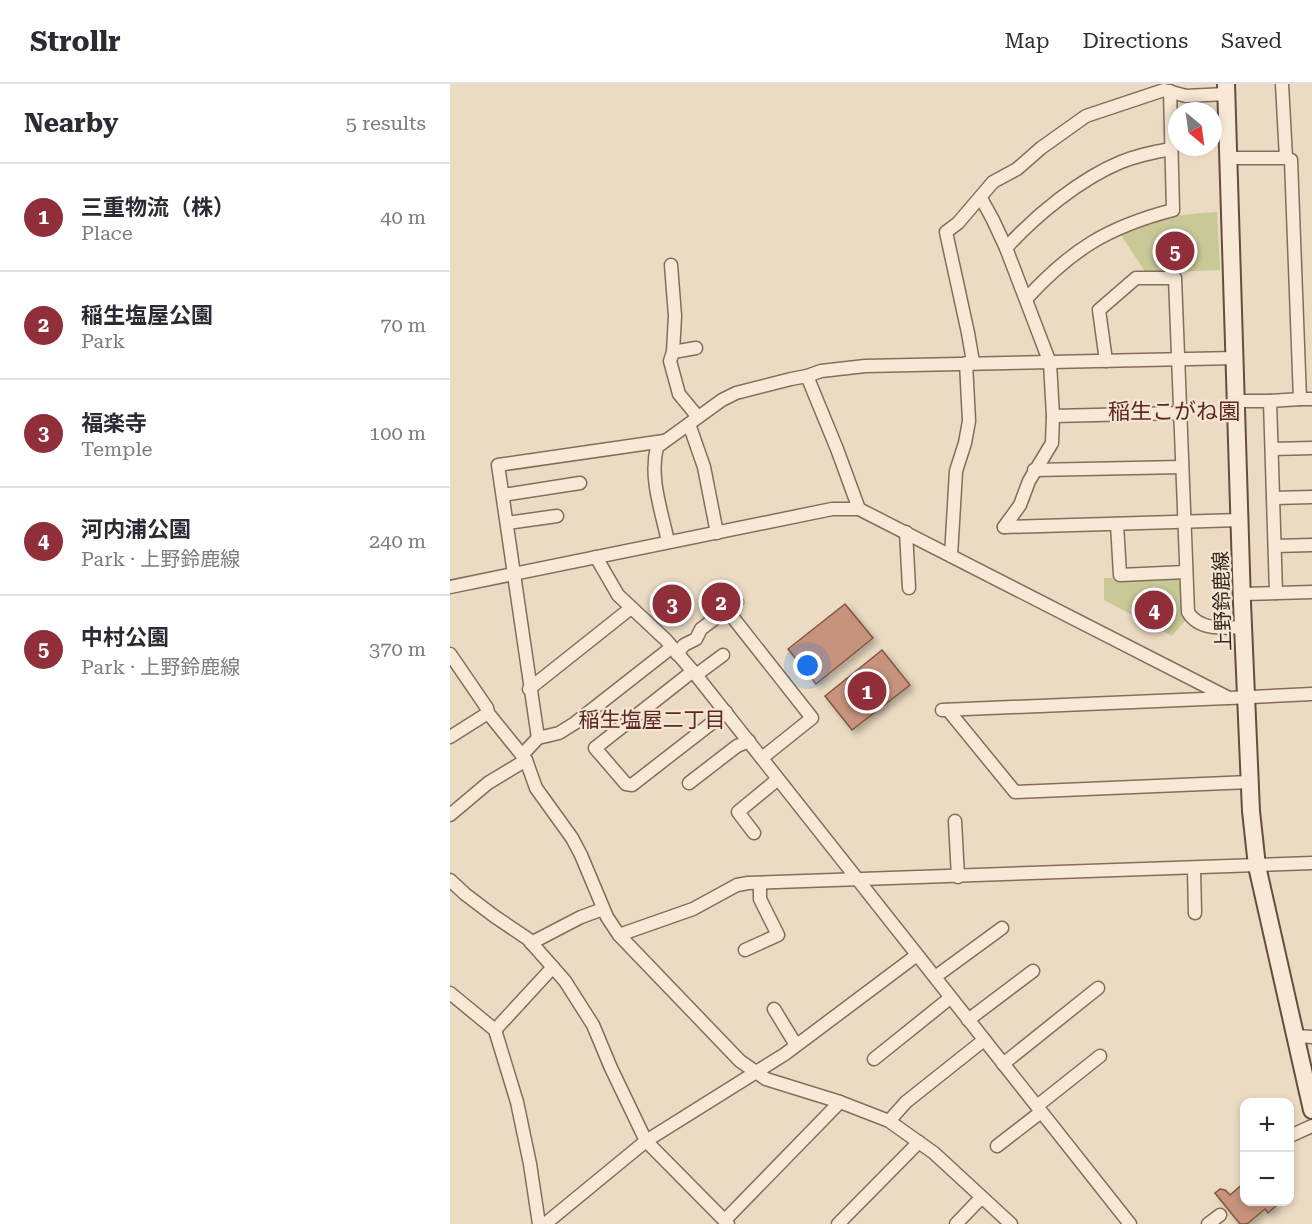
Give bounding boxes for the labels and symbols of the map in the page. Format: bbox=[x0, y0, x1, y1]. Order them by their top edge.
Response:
north arrow bbox=[1168, 102, 1222, 156]
pin: 5 bbox=[1156, 228, 1194, 274]
district label: 稲生こがね園 bbox=[1108, 399, 1240, 424]
street label: 上野鈴鹿線 bbox=[1208, 551, 1236, 651]
pin: 2 bbox=[702, 580, 740, 624]
pin: 3 bbox=[652, 582, 692, 626]
pin: 4 bbox=[1134, 588, 1174, 632]
your location bbox=[793, 651, 822, 680]
pin: 1 bbox=[848, 668, 886, 714]
district label: 稲生塩屋二丁目 bbox=[579, 708, 726, 732]

